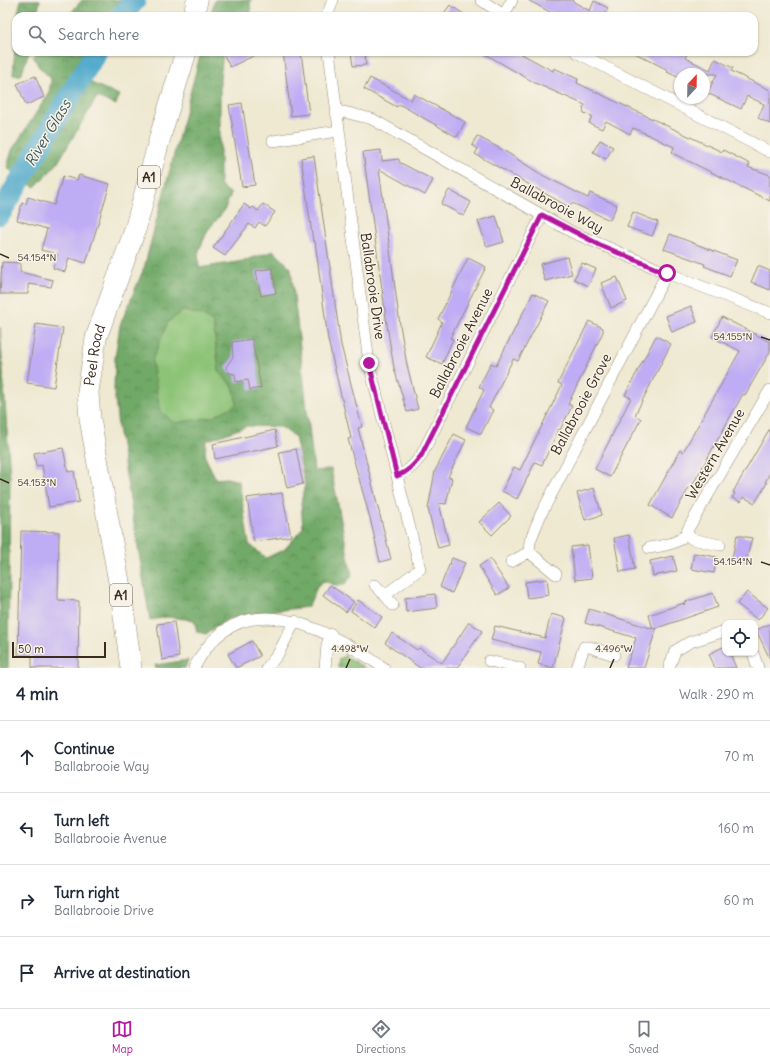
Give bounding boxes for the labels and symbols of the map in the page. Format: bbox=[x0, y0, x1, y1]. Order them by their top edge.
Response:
north arrow bbox=[674, 68, 710, 104]
water label: River Glass bbox=[20, 95, 75, 170]
road number: A1 bbox=[138, 166, 160, 188]
street label: Ballabrooie Way bbox=[507, 173, 607, 237]
street label: Ballabrooie Drive bbox=[357, 231, 389, 341]
text: 54.154°N bbox=[18, 251, 56, 264]
route start bbox=[658, 264, 676, 282]
street label: Ballabrooie Avenue bbox=[425, 285, 497, 401]
street label: Peel Road bbox=[80, 322, 109, 387]
text: 54.155°N bbox=[714, 330, 752, 343]
street label: Ballabrooie Grove bbox=[547, 350, 615, 458]
route end bbox=[360, 354, 378, 372]
street label: Western Avenue bbox=[682, 405, 748, 503]
text: 54.153°N bbox=[18, 476, 56, 489]
text: 54.154°N bbox=[714, 555, 752, 568]
road number: A1 bbox=[110, 584, 132, 606]
scale bar bbox=[12, 640, 106, 659]
text: 4.498°W bbox=[331, 642, 369, 655]
text: 4.496°W bbox=[595, 642, 633, 655]

